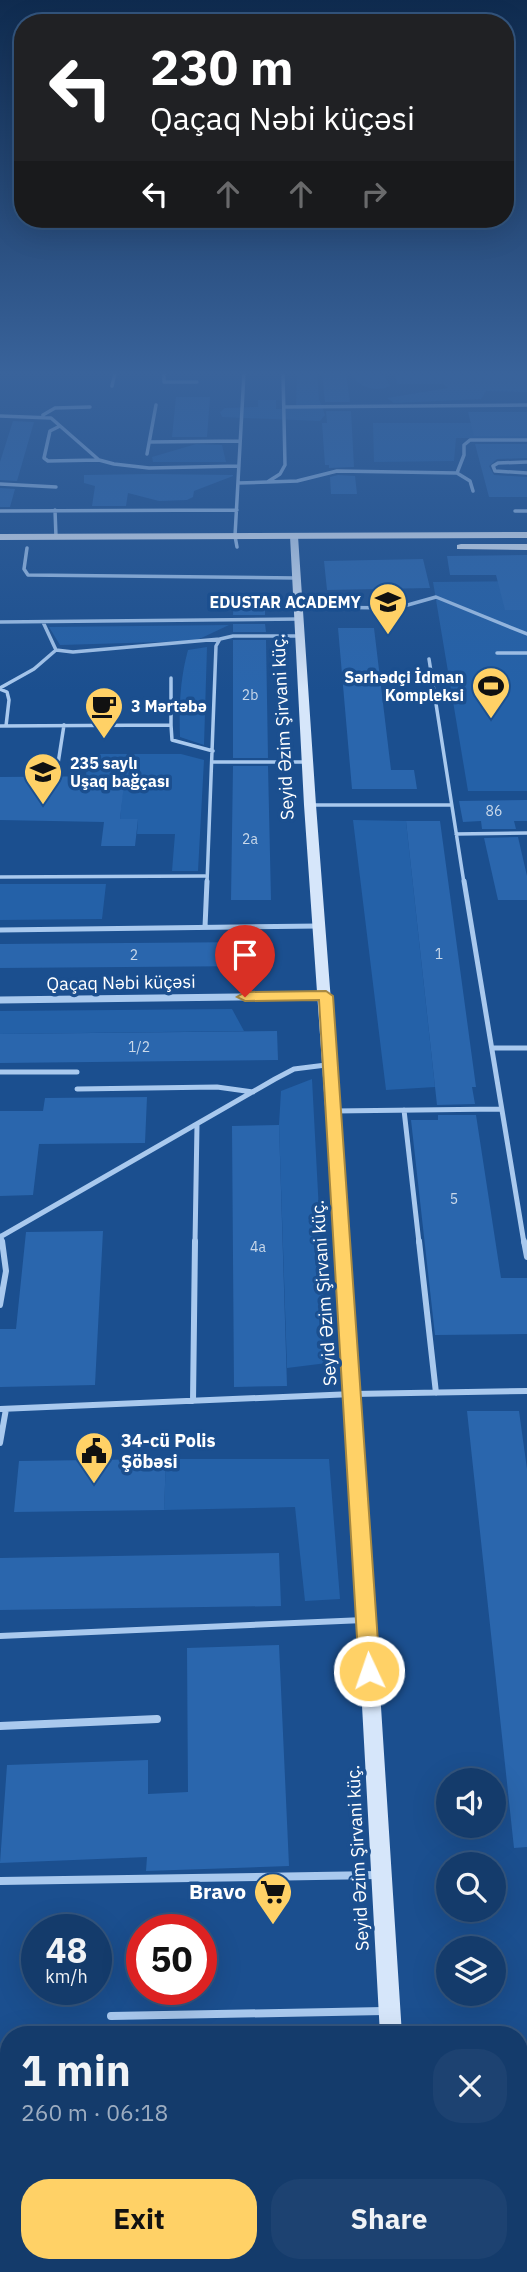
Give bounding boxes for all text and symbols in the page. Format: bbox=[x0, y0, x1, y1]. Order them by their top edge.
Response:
text: 230 m bbox=[150, 35, 294, 98]
icon: left bbox=[35, 42, 126, 133]
text: Qaçaq Nəbi küçəsi bbox=[150, 97, 415, 139]
icon: left bbox=[136, 175, 174, 213]
icon: ahead bbox=[209, 175, 247, 213]
icon: ahead bbox=[282, 175, 320, 213]
icon: right bbox=[355, 175, 393, 213]
school or university icon: EDUSTAR ACADEMY bbox=[367, 581, 409, 636]
place label: EDUSTAR ACADEMY bbox=[210, 592, 362, 612]
street label: Seyid Əzim Şirvani küç. bbox=[266, 633, 299, 821]
sports icon: Sərhədçi İdman Kompleksi bbox=[470, 665, 512, 720]
place label: Sərhədçi İdman Kompleksi bbox=[344, 667, 464, 705]
cafe icon: 3 Mərtəbə bbox=[83, 685, 125, 740]
house number: 2b bbox=[242, 686, 258, 704]
place label: 3 Mərtəbə bbox=[131, 696, 207, 716]
school or university icon: 235 saylı Uşaq bağçası bbox=[22, 751, 64, 806]
place label: 235 saylı Uşaq bağçası bbox=[70, 753, 170, 791]
house number: 86 bbox=[486, 802, 502, 820]
house number: 2a bbox=[242, 830, 258, 848]
pin bbox=[215, 925, 275, 997]
icon: arrive bbox=[226, 936, 264, 974]
house number: 1 bbox=[435, 945, 443, 963]
house number: 2 bbox=[130, 946, 138, 964]
street label: Qaçaq Nəbi küçəsi bbox=[46, 970, 196, 995]
house number: 1/2 bbox=[128, 1038, 150, 1056]
house number: 5 bbox=[450, 1190, 458, 1208]
street label: Seyid Əzim Şirvani küç. bbox=[306, 1199, 341, 1387]
house number: 4a bbox=[250, 1238, 266, 1256]
place label: 34-cü Polis Şöbəsi bbox=[121, 1429, 216, 1473]
public building icon: 34-cü Polis Şöbəsi bbox=[73, 1430, 115, 1485]
position arrow bbox=[332, 1634, 406, 1708]
street label: Seyid Əzim Şirvani küç. bbox=[341, 1764, 374, 1952]
map controls bbox=[436, 1768, 506, 2006]
button: sound bbox=[436, 1768, 506, 1838]
button: search bbox=[436, 1852, 506, 1922]
supermarket icon: Bravo bbox=[252, 1871, 294, 1926]
place label: Bravo bbox=[189, 1877, 246, 1905]
speed limit sign: 50 bbox=[126, 1914, 217, 2005]
text: 48 bbox=[45, 1927, 88, 1973]
button: layers bbox=[436, 1936, 506, 2006]
text: km/h bbox=[45, 1965, 88, 1988]
text: 1 min bbox=[21, 2043, 131, 2098]
button: close bbox=[433, 2049, 507, 2123]
text: 260 m · 06:18 bbox=[21, 2097, 168, 2127]
button: Exit bbox=[21, 2179, 257, 2259]
button: Share bbox=[271, 2179, 507, 2259]

